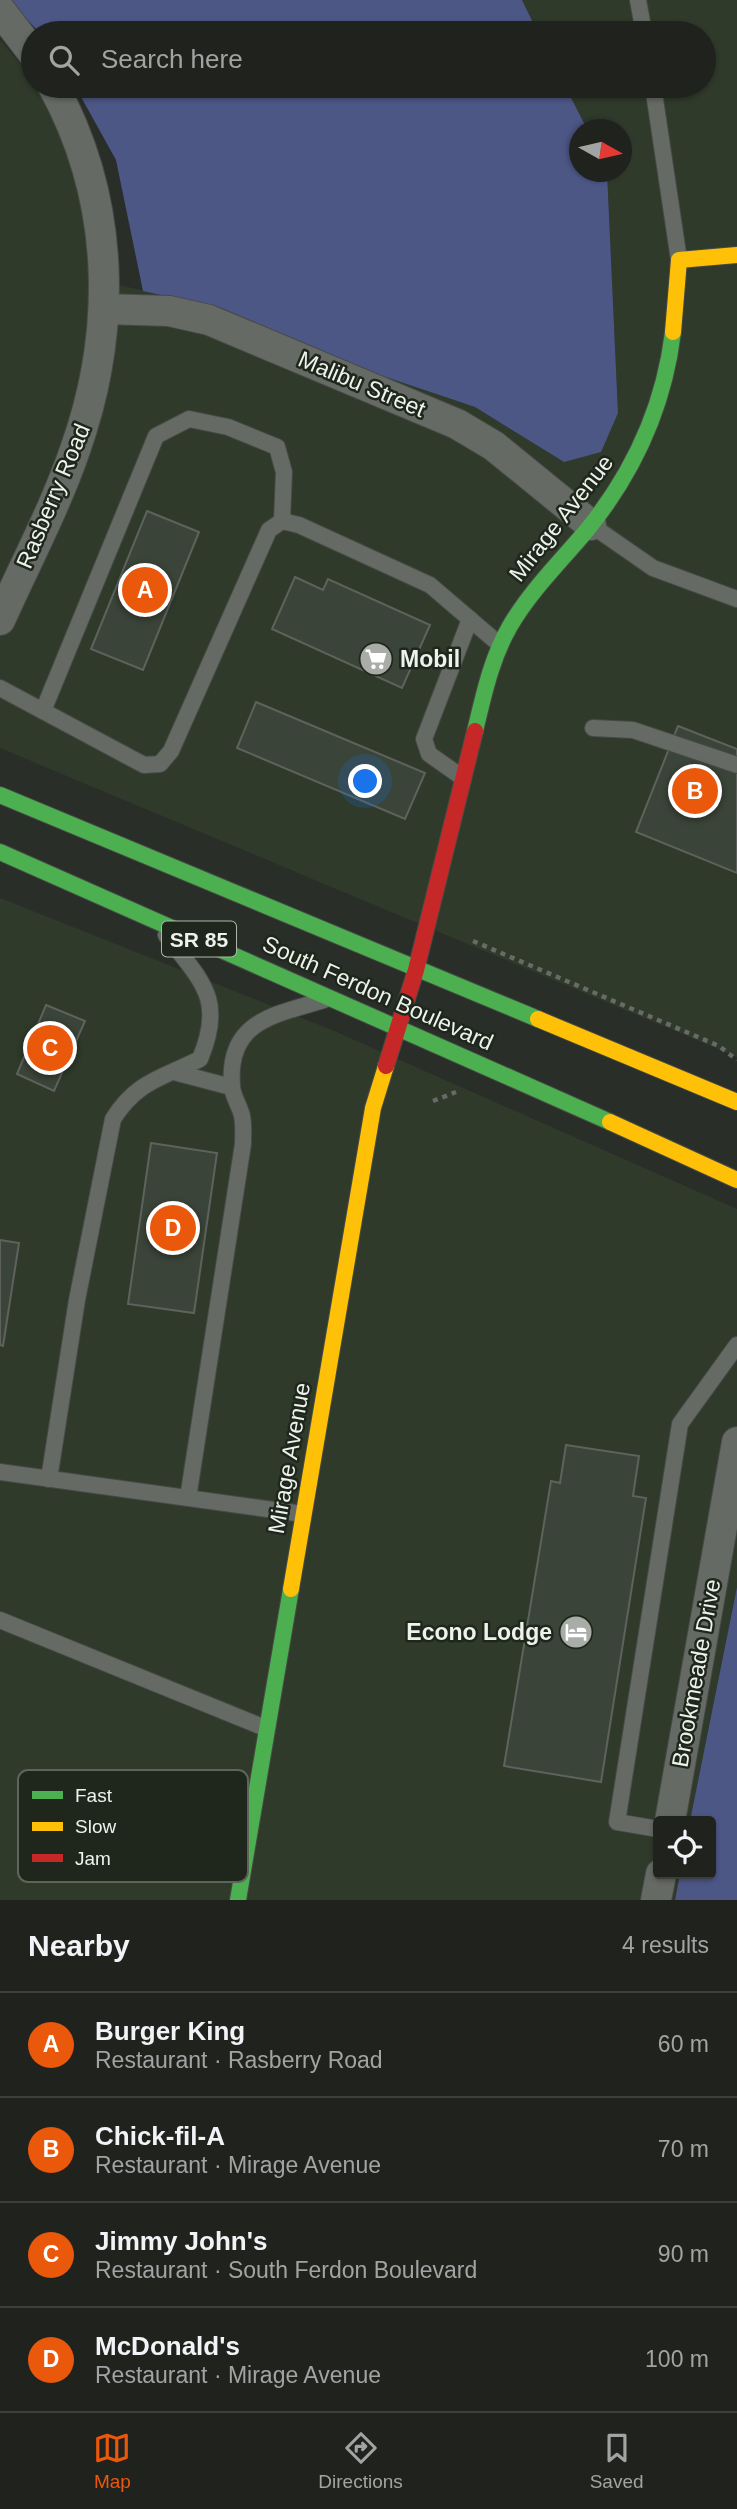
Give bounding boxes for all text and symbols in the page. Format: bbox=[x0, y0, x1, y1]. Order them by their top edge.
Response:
search box bbox=[21, 21, 716, 98]
icon: search bbox=[45, 41, 83, 79]
text: Search here bbox=[101, 44, 243, 74]
north arrow bbox=[569, 119, 632, 182]
street label: Malibu Street bbox=[295, 346, 430, 423]
street label: Rasberry Road bbox=[11, 420, 95, 572]
street label: Mirage Avenue bbox=[504, 450, 618, 586]
pin: A bbox=[122, 564, 168, 616]
supermarket icon: Mobil bbox=[357, 640, 395, 678]
place label: Mobil bbox=[400, 646, 460, 672]
your location bbox=[348, 764, 382, 798]
pin: B bbox=[672, 765, 718, 817]
road number: SR 85 bbox=[162, 922, 236, 956]
street label: South Ferdon Boulevard bbox=[259, 930, 497, 1056]
pin: C bbox=[27, 1022, 73, 1074]
pin: D bbox=[150, 1202, 196, 1254]
street label: Mirage Avenue bbox=[263, 1380, 315, 1536]
street label: Brookmeade Drive bbox=[667, 1577, 725, 1769]
hotel icon: Econo Lodge bbox=[557, 1613, 595, 1651]
place label: Econo Lodge bbox=[406, 1619, 552, 1645]
legend bbox=[18, 1770, 248, 1882]
text: Fast bbox=[75, 1785, 113, 1806]
text: Slow bbox=[75, 1816, 116, 1837]
map controls bbox=[653, 1816, 716, 1879]
button: locate bbox=[653, 1816, 716, 1879]
text: Jam bbox=[75, 1848, 111, 1869]
text: Nearby bbox=[28, 1929, 130, 1962]
text: 4 results bbox=[622, 1932, 709, 1958]
text: Burger King bbox=[95, 2016, 245, 2046]
text: A bbox=[43, 2031, 59, 2057]
text: 60 m bbox=[658, 2031, 709, 2057]
text: Restaurant · Rasberry Road bbox=[95, 2047, 383, 2073]
text: Chick-fil-A bbox=[95, 2121, 225, 2151]
text: B bbox=[43, 2136, 59, 2162]
text: 70 m bbox=[658, 2136, 709, 2162]
text: Restaurant · Mirage Avenue bbox=[95, 2152, 381, 2178]
text: Jimmy John's bbox=[95, 2226, 267, 2256]
text: C bbox=[43, 2241, 59, 2267]
text: 90 m bbox=[658, 2241, 709, 2267]
text: Restaurant · South Ferdon Boulevard bbox=[95, 2257, 477, 2283]
text: McDonald's bbox=[95, 2331, 240, 2361]
text: D bbox=[43, 2346, 59, 2372]
text: 100 m bbox=[645, 2346, 709, 2372]
text: Restaurant · Mirage Avenue bbox=[95, 2362, 381, 2388]
tab: Map bbox=[93, 2429, 131, 2493]
tab: Directions bbox=[318, 2429, 403, 2493]
tab: Saved bbox=[590, 2429, 644, 2493]

